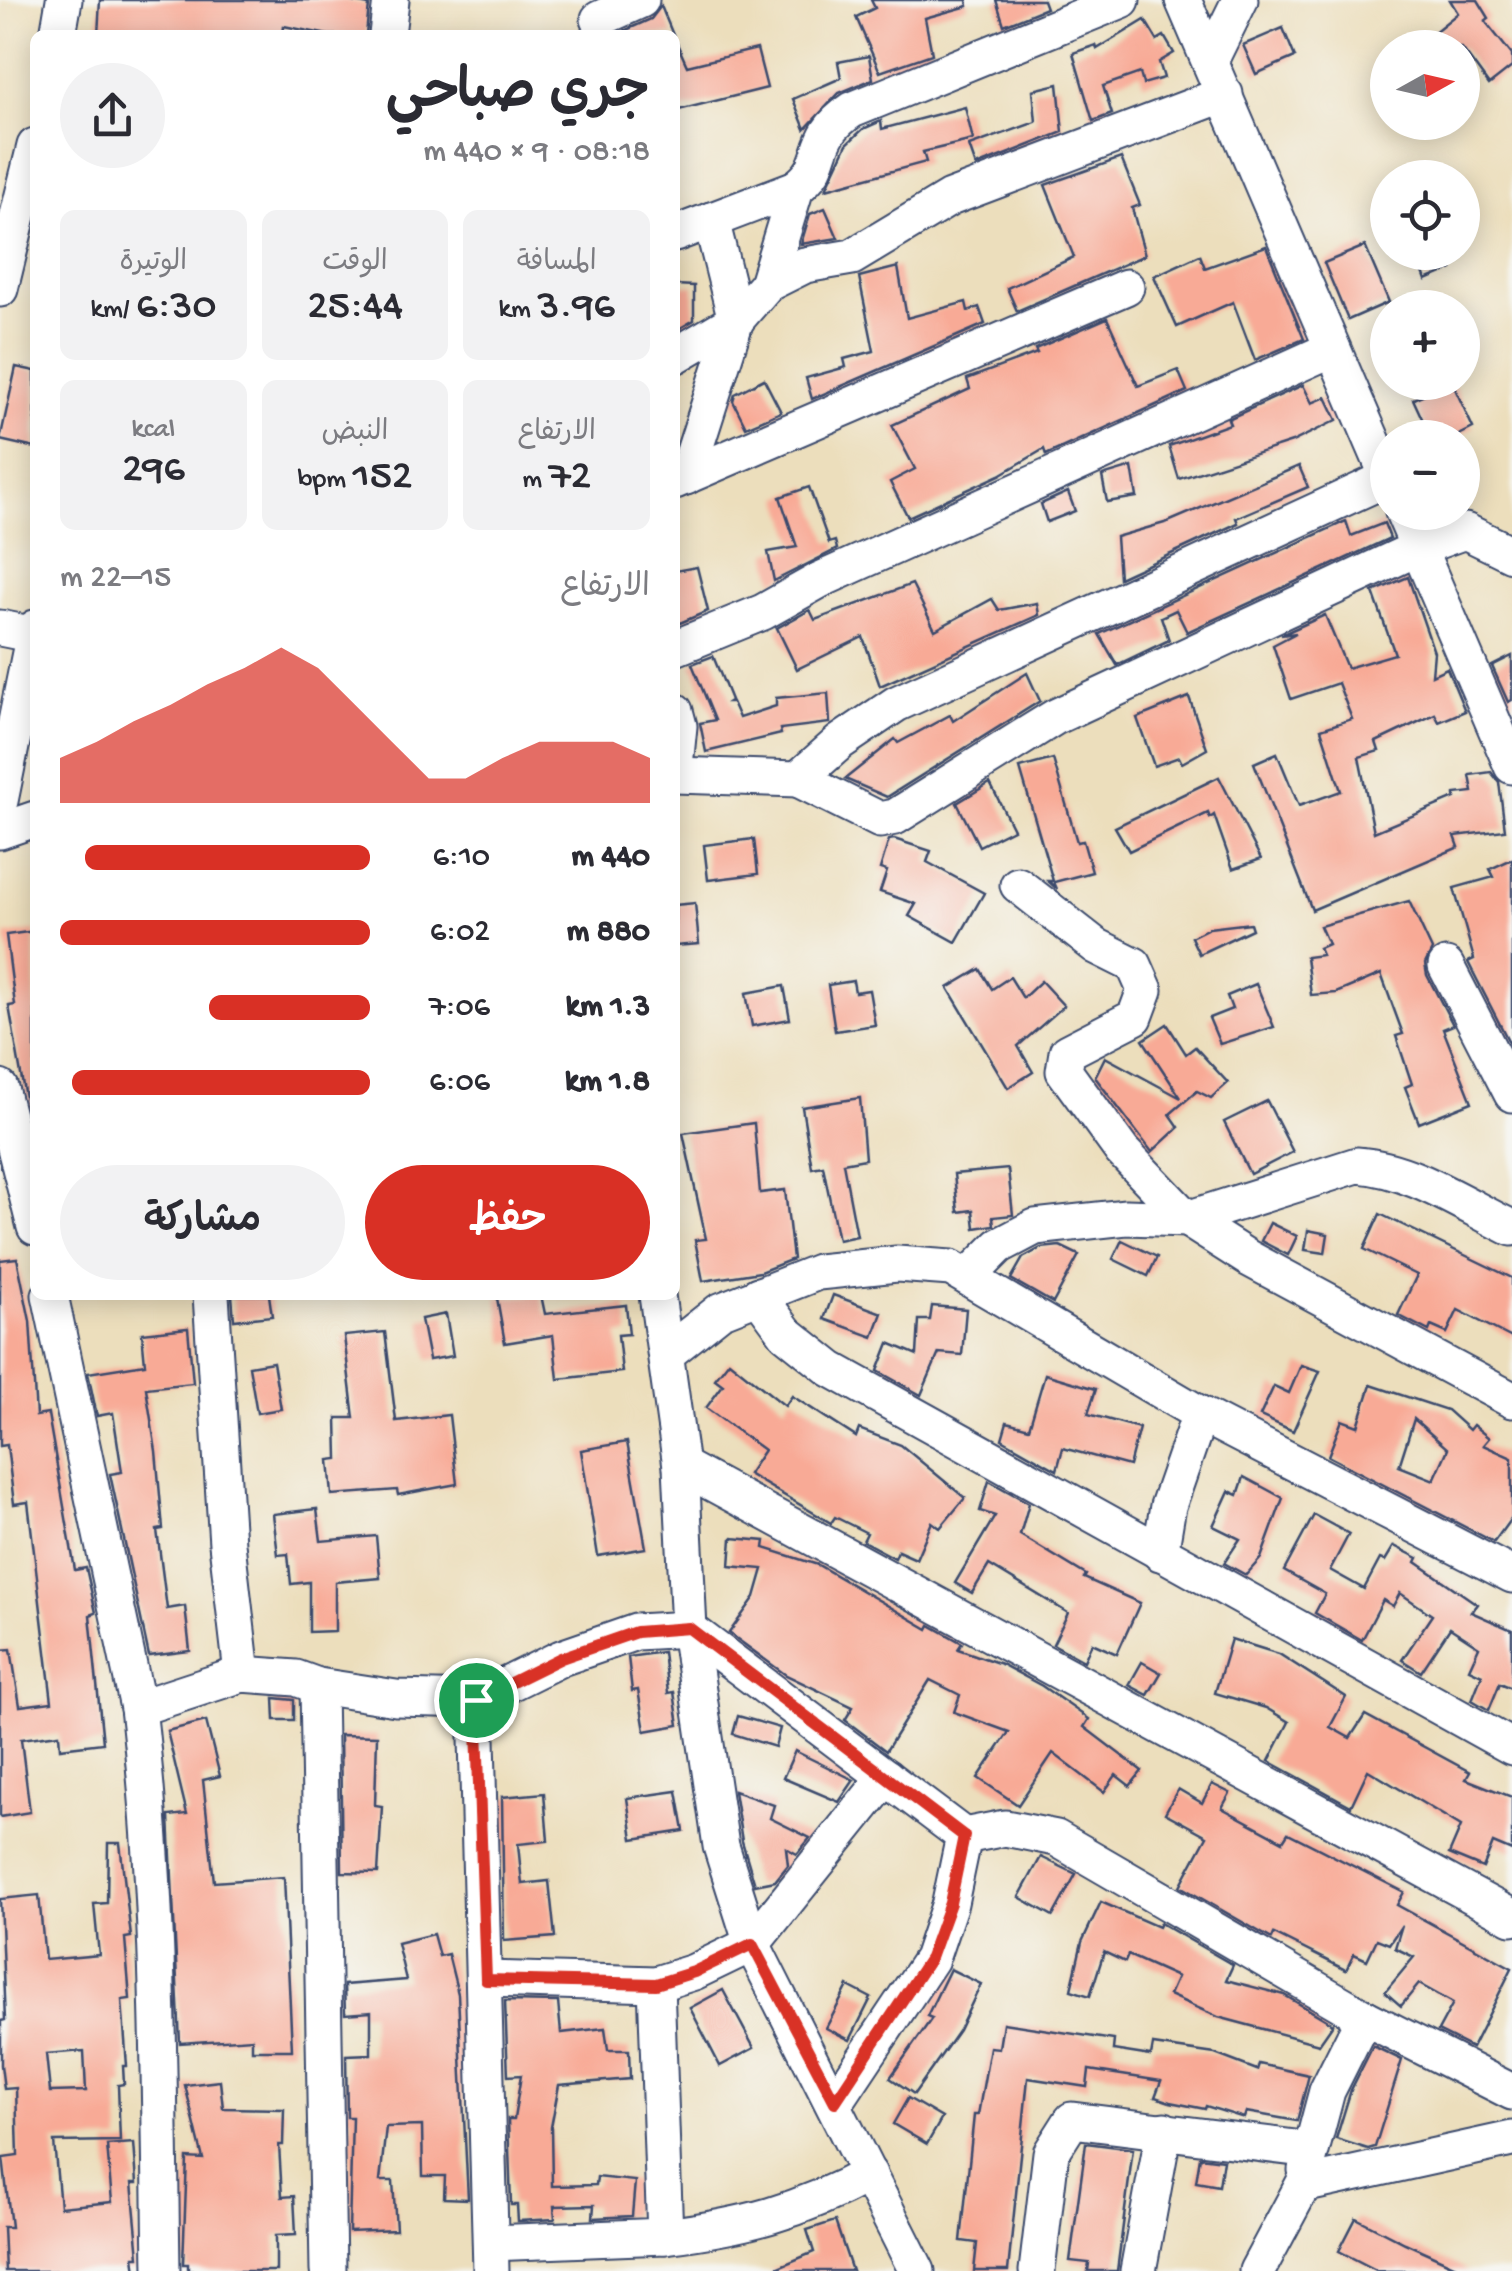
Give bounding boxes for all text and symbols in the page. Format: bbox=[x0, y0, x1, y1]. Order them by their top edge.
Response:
north arrow bbox=[1370, 30, 1480, 140]
map controls bbox=[1370, 30, 1480, 530]
button: share bbox=[60, 63, 165, 168]
text: جري صباحي bbox=[386, 64, 650, 128]
text: 08:18 · 9 × 440 m bbox=[423, 134, 650, 172]
button: locate bbox=[1370, 160, 1480, 270]
text: الوتيرة bbox=[120, 247, 187, 280]
text: الوقت bbox=[322, 247, 388, 280]
text: المسافة bbox=[517, 247, 597, 280]
text: 6:30 bbox=[136, 284, 216, 333]
text: 25:44 bbox=[307, 284, 403, 333]
text: 3.96 bbox=[538, 284, 615, 333]
button: + bbox=[1370, 290, 1480, 400]
text: /km bbox=[90, 294, 136, 327]
text: km bbox=[499, 294, 538, 327]
text: kcal bbox=[131, 414, 175, 447]
text: النبض bbox=[322, 417, 388, 450]
text: الارتفاع bbox=[517, 417, 596, 450]
button: − bbox=[1370, 420, 1480, 530]
text: 296 bbox=[122, 447, 185, 496]
text: 152 bbox=[353, 454, 412, 503]
text: 72 bbox=[549, 454, 591, 503]
text: bpm bbox=[298, 464, 353, 497]
text: m bbox=[522, 464, 549, 497]
text: 15–22 m bbox=[60, 560, 171, 598]
text: الارتفاع bbox=[560, 570, 650, 608]
text: 6:10 bbox=[433, 839, 490, 877]
text: 440 m bbox=[571, 839, 650, 877]
text: 6:02 bbox=[430, 914, 490, 952]
text: 880 m bbox=[566, 914, 650, 952]
text: 7:06 bbox=[429, 989, 490, 1027]
text: 1.3 km bbox=[566, 989, 650, 1027]
text: 6:06 bbox=[429, 1064, 490, 1102]
text: 1.8 km bbox=[565, 1064, 650, 1102]
button: مشاركة bbox=[60, 1165, 345, 1280]
button: حفظ bbox=[365, 1165, 650, 1280]
pin bbox=[434, 1658, 519, 1743]
icon: arrive bbox=[449, 1673, 504, 1728]

